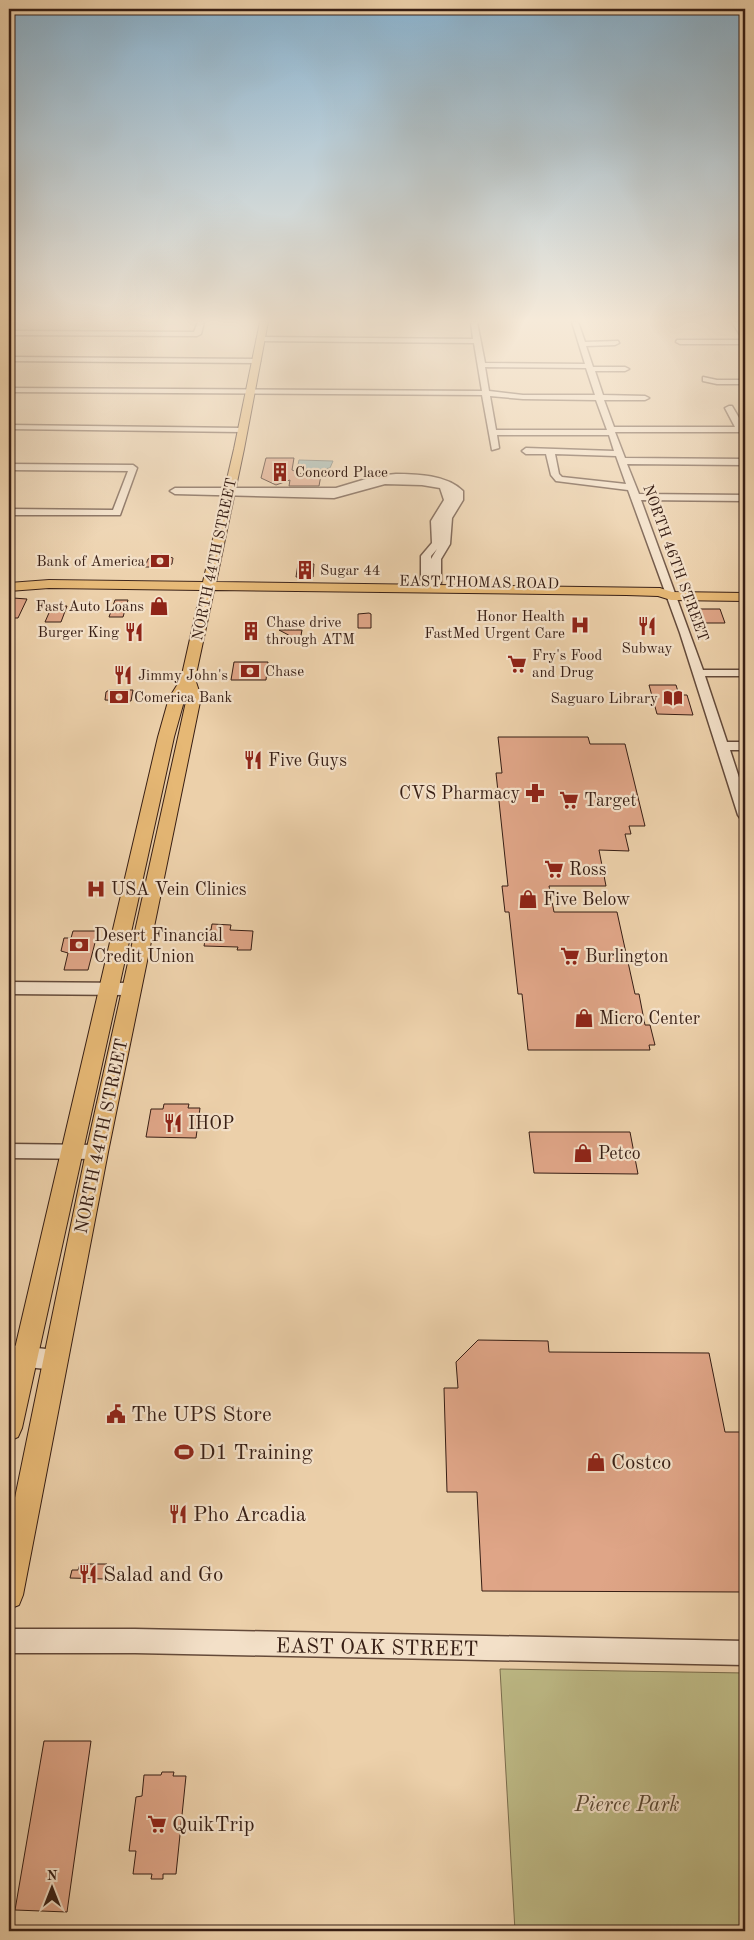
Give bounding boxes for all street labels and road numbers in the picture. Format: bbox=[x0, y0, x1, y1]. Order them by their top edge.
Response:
street label: NORTH 44TH STREET bbox=[191, 477, 240, 642]
street label: NORTH 46TH STREET bbox=[639, 483, 710, 644]
street label: EAST THOMAS ROAD bbox=[399, 575, 559, 592]
street label: NORTH 44TH STREET bbox=[72, 1037, 131, 1235]
street label: EAST OAK STREET bbox=[275, 1636, 478, 1661]

